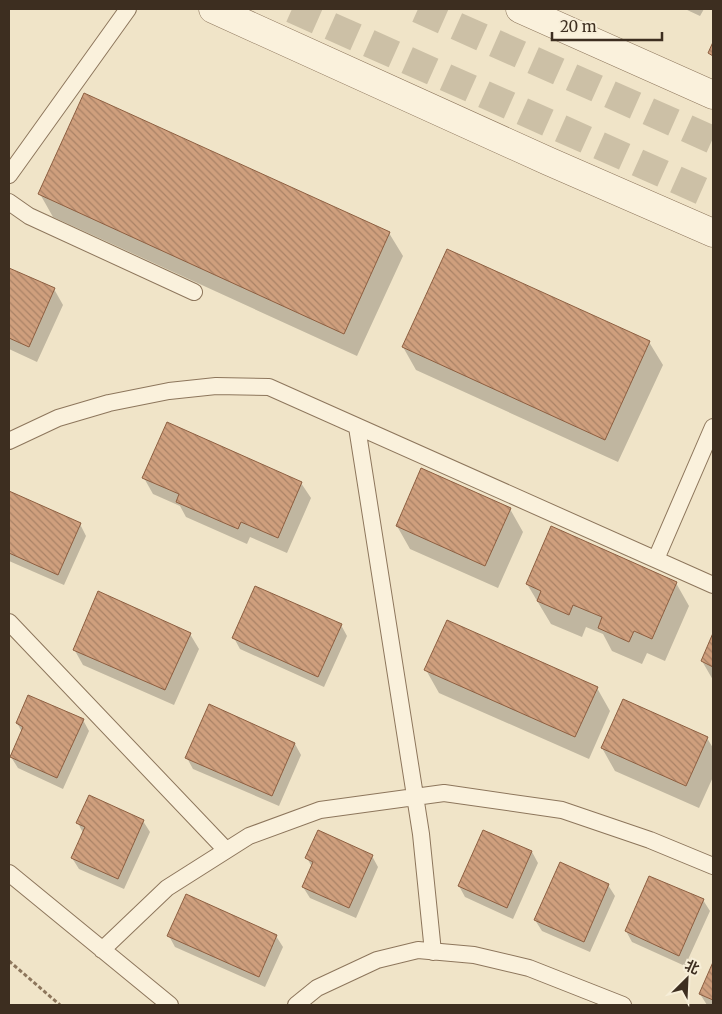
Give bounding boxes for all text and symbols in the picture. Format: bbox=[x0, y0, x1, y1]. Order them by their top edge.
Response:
scale bar bbox=[552, 10, 662, 42]
text: 20 m bbox=[560, 17, 597, 36]
north arrow bbox=[662, 954, 712, 1004]
text: 北 bbox=[682, 956, 702, 978]

